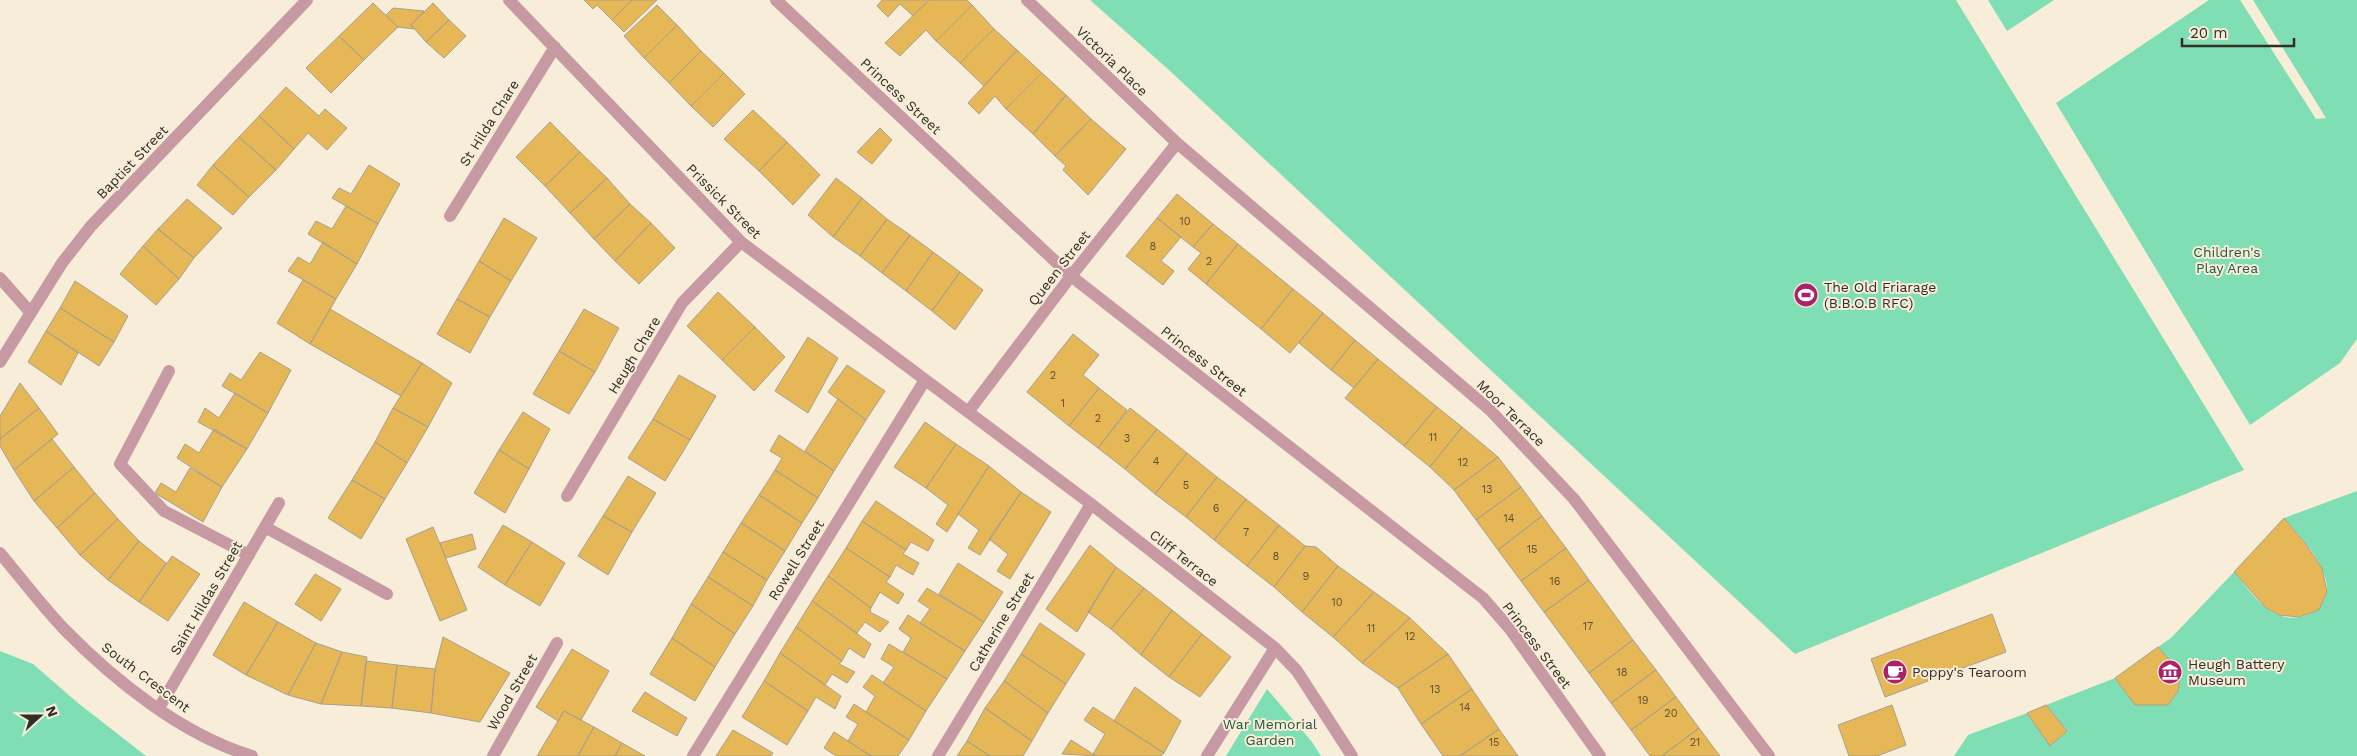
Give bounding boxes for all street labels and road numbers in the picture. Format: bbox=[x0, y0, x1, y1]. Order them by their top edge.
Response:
street label: Victoria Place bbox=[1073, 23, 1151, 99]
street label: Princess Street bbox=[857, 55, 945, 137]
street label: St Hilda Chare bbox=[456, 77, 522, 169]
street label: Baptist Street bbox=[93, 122, 171, 202]
street label: Prissick Street bbox=[683, 160, 765, 242]
street label: Queen Street bbox=[1025, 227, 1093, 309]
street label: Heugh Chare bbox=[605, 313, 663, 397]
street label: Princess Street bbox=[1158, 323, 1250, 399]
street label: Moor Terrace bbox=[1474, 377, 1548, 449]
street label: Rowell Street bbox=[765, 517, 827, 603]
street label: Cliff Terrace bbox=[1147, 526, 1221, 590]
street label: Saint Hildas Street bbox=[167, 538, 245, 658]
street label: Catherine Street bbox=[965, 569, 1037, 675]
street label: Princess Street bbox=[1499, 599, 1575, 692]
street label: South Crescent bbox=[99, 639, 193, 715]
street label: Wood Street bbox=[484, 651, 540, 733]

